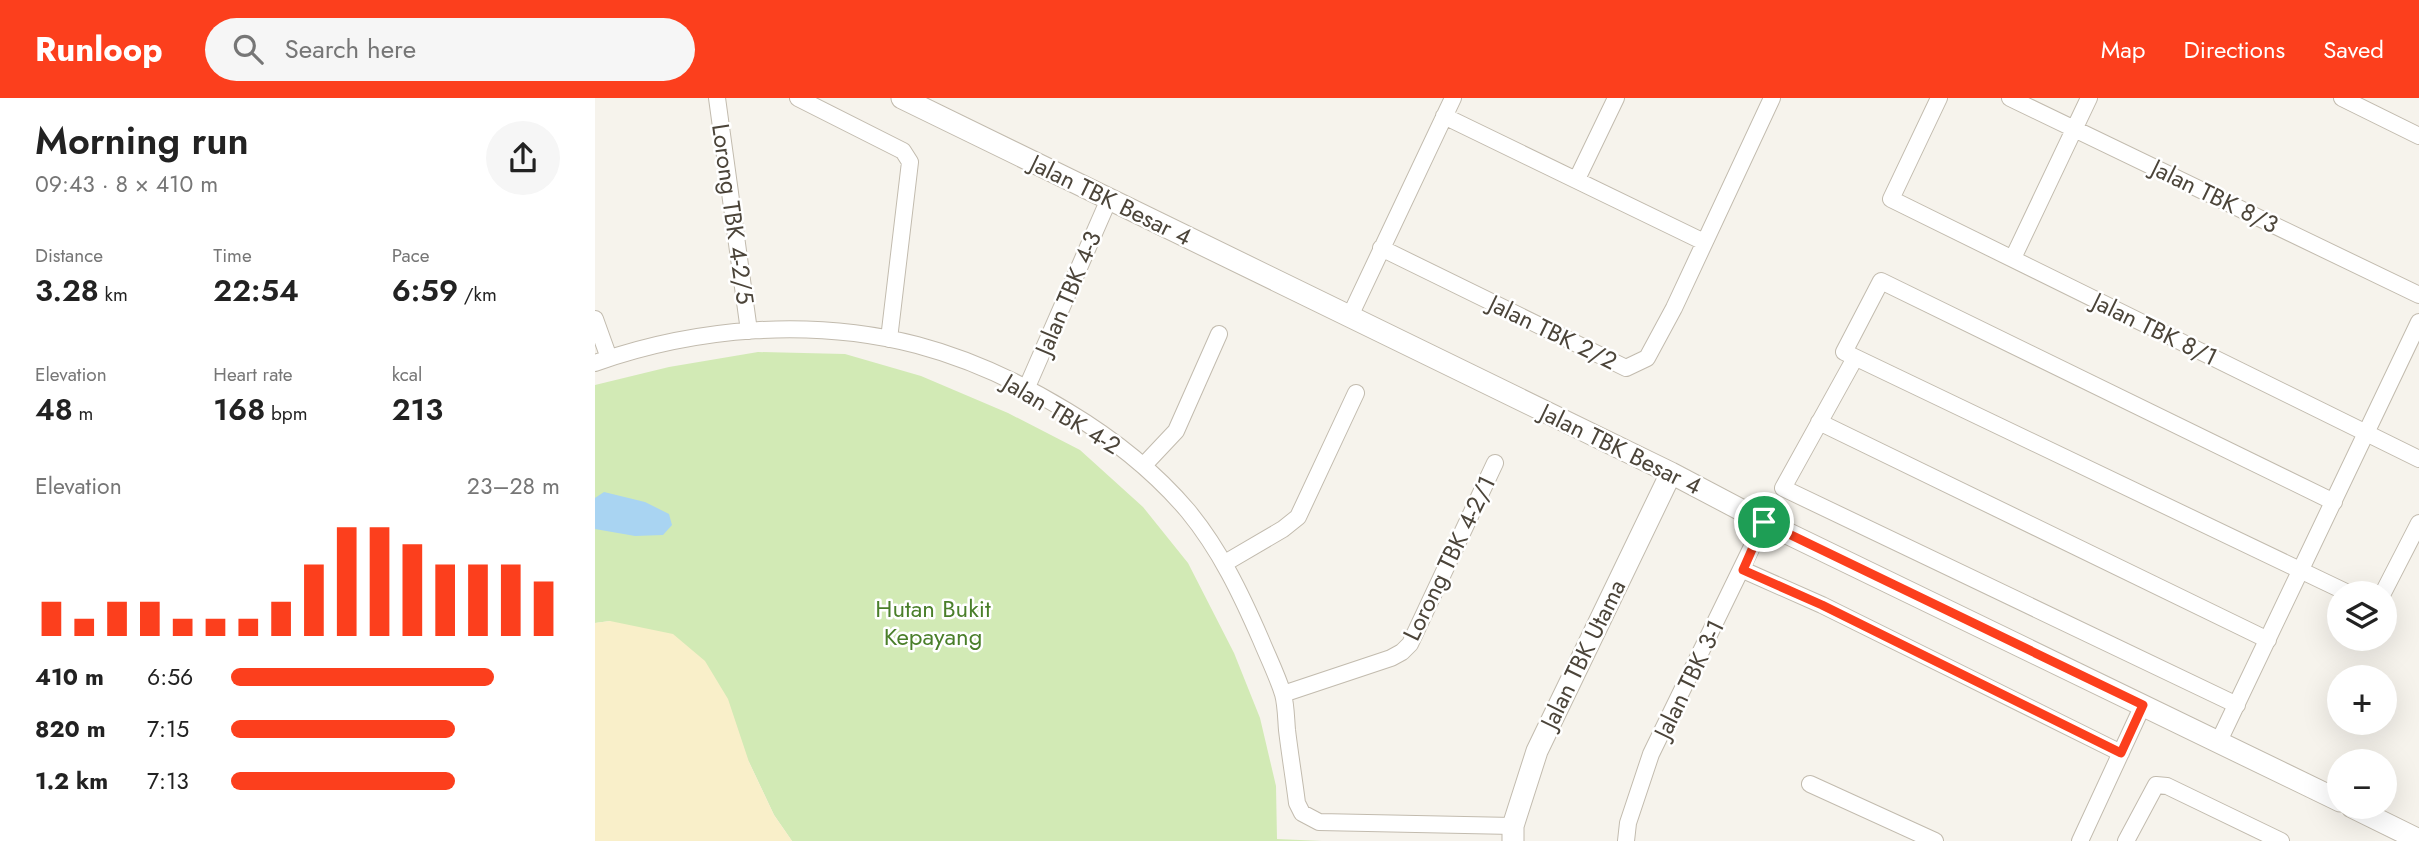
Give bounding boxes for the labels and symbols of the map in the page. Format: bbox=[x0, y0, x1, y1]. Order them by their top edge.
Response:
street label: Lorong TBK 4-2/5 bbox=[703, 121, 763, 307]
street label: Jalan TBK Besar 4 bbox=[1022, 144, 1198, 254]
street label: Jalan TBK 8/3 bbox=[2143, 149, 2285, 242]
street label: Jalan TBK 4-3 bbox=[1025, 226, 1110, 363]
street label: Jalan TBK 8/1 bbox=[2084, 282, 2224, 374]
street label: Jalan TBK 2/2 bbox=[1480, 284, 1623, 378]
street label: Jalan TBK 4-2 bbox=[994, 363, 1128, 463]
street label: Jalan TBK Besar 4 bbox=[1532, 393, 1708, 503]
street label: Lorong TBK 4-2/1 bbox=[1394, 470, 1504, 646]
pin bbox=[1734, 492, 1794, 552]
street label: Jalan TBK Utama bbox=[1530, 573, 1634, 737]
park label: Hutan Bukit Kepayang bbox=[875, 591, 991, 654]
street label: Jalan TBK 3-1 bbox=[1644, 614, 1733, 747]

